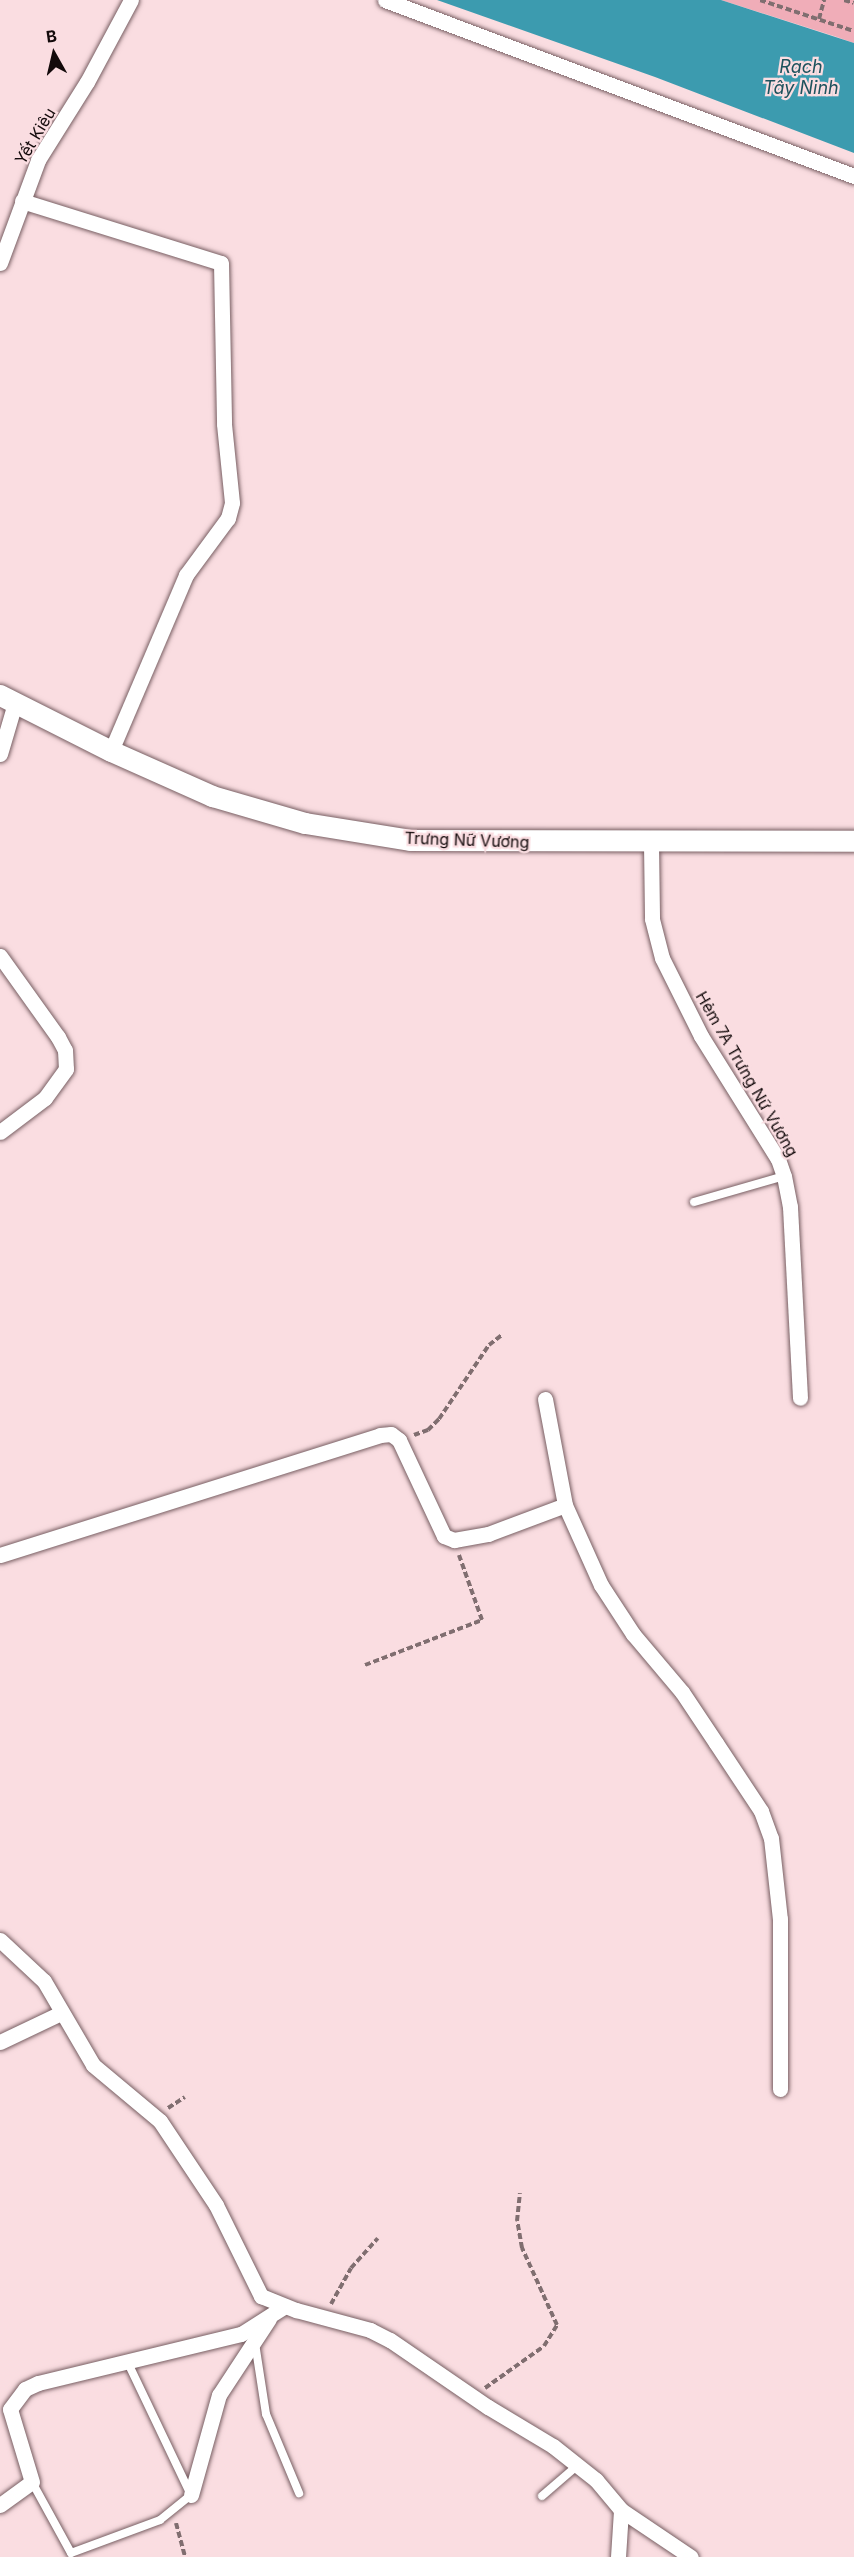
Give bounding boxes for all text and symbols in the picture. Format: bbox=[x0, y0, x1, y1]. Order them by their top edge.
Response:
north arrow bbox=[24, 24, 84, 84]
text: B bbox=[45, 26, 58, 47]
water label: Rạch Tây Ninh bbox=[763, 57, 839, 100]
street label: Yết Kiêu bbox=[11, 104, 59, 168]
street label: Trưng Nữ Vương bbox=[404, 828, 530, 852]
street label: Hẻm 7A Trưng Nữ Vương bbox=[692, 988, 802, 1160]

